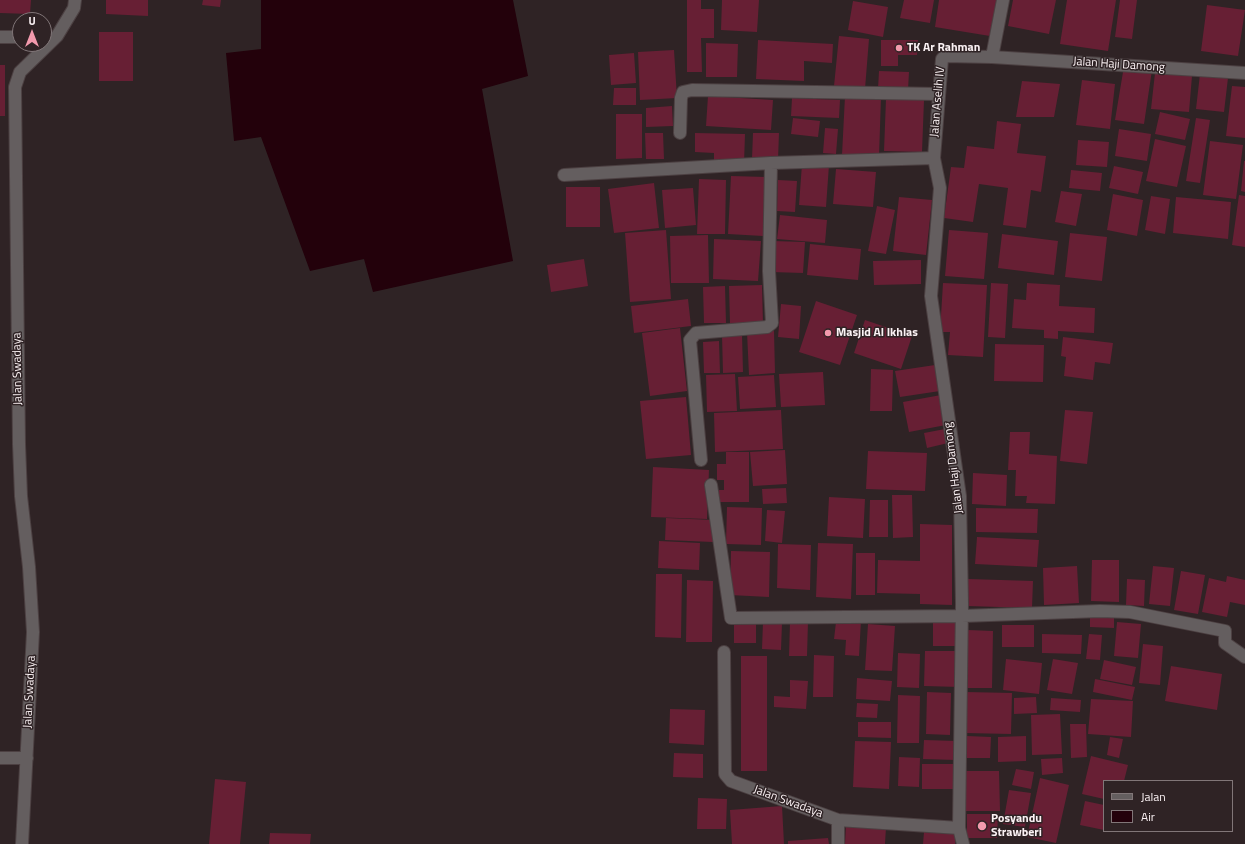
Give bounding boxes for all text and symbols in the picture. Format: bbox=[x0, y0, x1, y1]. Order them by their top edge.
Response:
north arrow bbox=[12, 12, 52, 52]
text: U bbox=[28, 13, 36, 29]
place label: TK Ar Rahman bbox=[907, 41, 980, 55]
marker: TK Ar Rahman bbox=[894, 43, 904, 53]
street label: Jalan Haji Damong bbox=[1073, 55, 1165, 75]
street label: Jalan Aselih IV bbox=[928, 66, 948, 138]
place label: Masjid Al Ikhlas bbox=[836, 326, 918, 340]
marker: Masjid Al Ikhlas bbox=[823, 328, 833, 338]
street label: Jalan Swadaya bbox=[10, 332, 26, 406]
street label: Jalan Haji Damong bbox=[941, 421, 967, 515]
street label: Jalan Swadaya bbox=[21, 655, 39, 729]
legend bbox=[1103, 780, 1233, 832]
street label: Jalan Swadaya bbox=[751, 783, 825, 821]
text: Jalan bbox=[1141, 787, 1166, 806]
text: Air bbox=[1141, 807, 1155, 826]
place label: Posyandu Strawberi bbox=[991, 812, 1042, 840]
marker: Posyandu Strawberi bbox=[976, 820, 988, 832]

